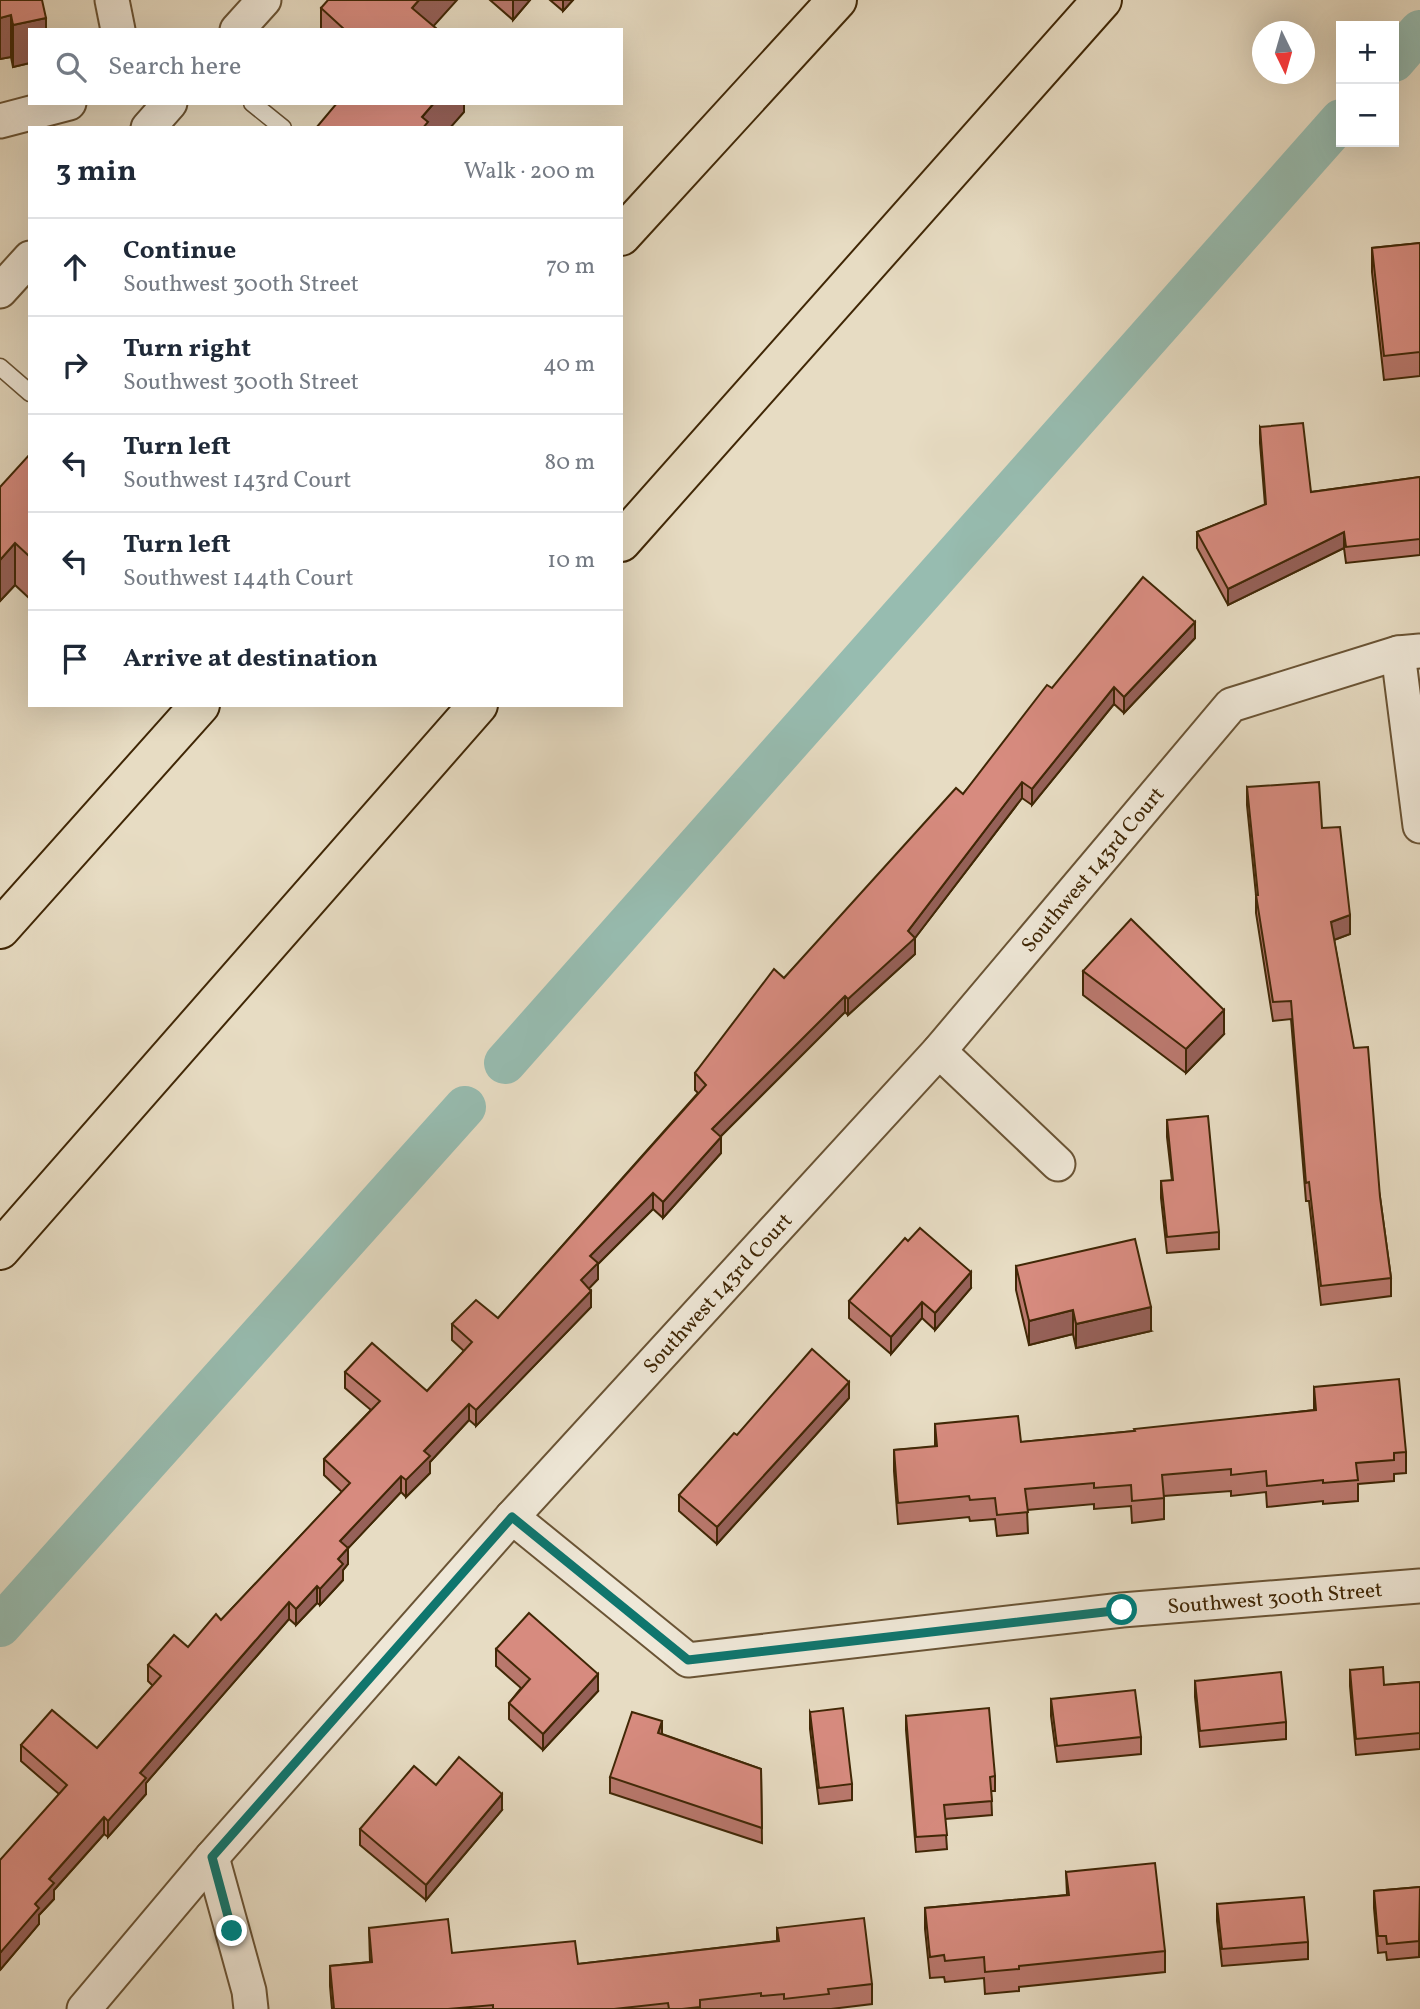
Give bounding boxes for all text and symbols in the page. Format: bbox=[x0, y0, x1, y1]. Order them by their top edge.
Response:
north arrow bbox=[1252, 21, 1315, 84]
map controls bbox=[1336, 21, 1399, 147]
button: + bbox=[1336, 21, 1399, 84]
search box bbox=[28, 28, 623, 105]
icon: search bbox=[52, 48, 90, 86]
text: Search here bbox=[108, 49, 241, 85]
button: − bbox=[1336, 84, 1399, 147]
text: 3 min bbox=[56, 151, 137, 193]
text: Walk · 200 m bbox=[464, 156, 595, 188]
text: Continue bbox=[123, 233, 236, 269]
icon: ahead bbox=[56, 248, 94, 286]
text: 70 m bbox=[546, 251, 595, 283]
text: Southwest 300th Street bbox=[123, 269, 359, 301]
text: Turn right bbox=[123, 331, 251, 367]
icon: right bbox=[56, 346, 94, 384]
text: 40 m bbox=[543, 349, 595, 381]
text: Southwest 300th Street bbox=[123, 367, 359, 399]
text: Turn left bbox=[123, 429, 231, 465]
icon: left bbox=[56, 444, 94, 482]
text: 80 m bbox=[545, 447, 595, 479]
text: Southwest 143rd Court bbox=[123, 465, 351, 497]
text: Turn left bbox=[123, 527, 231, 563]
icon: left bbox=[56, 542, 94, 580]
text: 10 m bbox=[547, 545, 595, 577]
text: Southwest 144th Court bbox=[123, 563, 353, 595]
icon: arrive bbox=[56, 640, 94, 678]
text: Arrive at destination bbox=[123, 641, 378, 677]
street label: Southwest 143rd Court bbox=[1015, 781, 1172, 959]
street label: Southwest 143rd Court bbox=[637, 1207, 800, 1381]
street label: Southwest 300th Street bbox=[1166, 1576, 1384, 1622]
route start bbox=[1106, 1594, 1137, 1625]
route end bbox=[216, 1915, 247, 1946]

